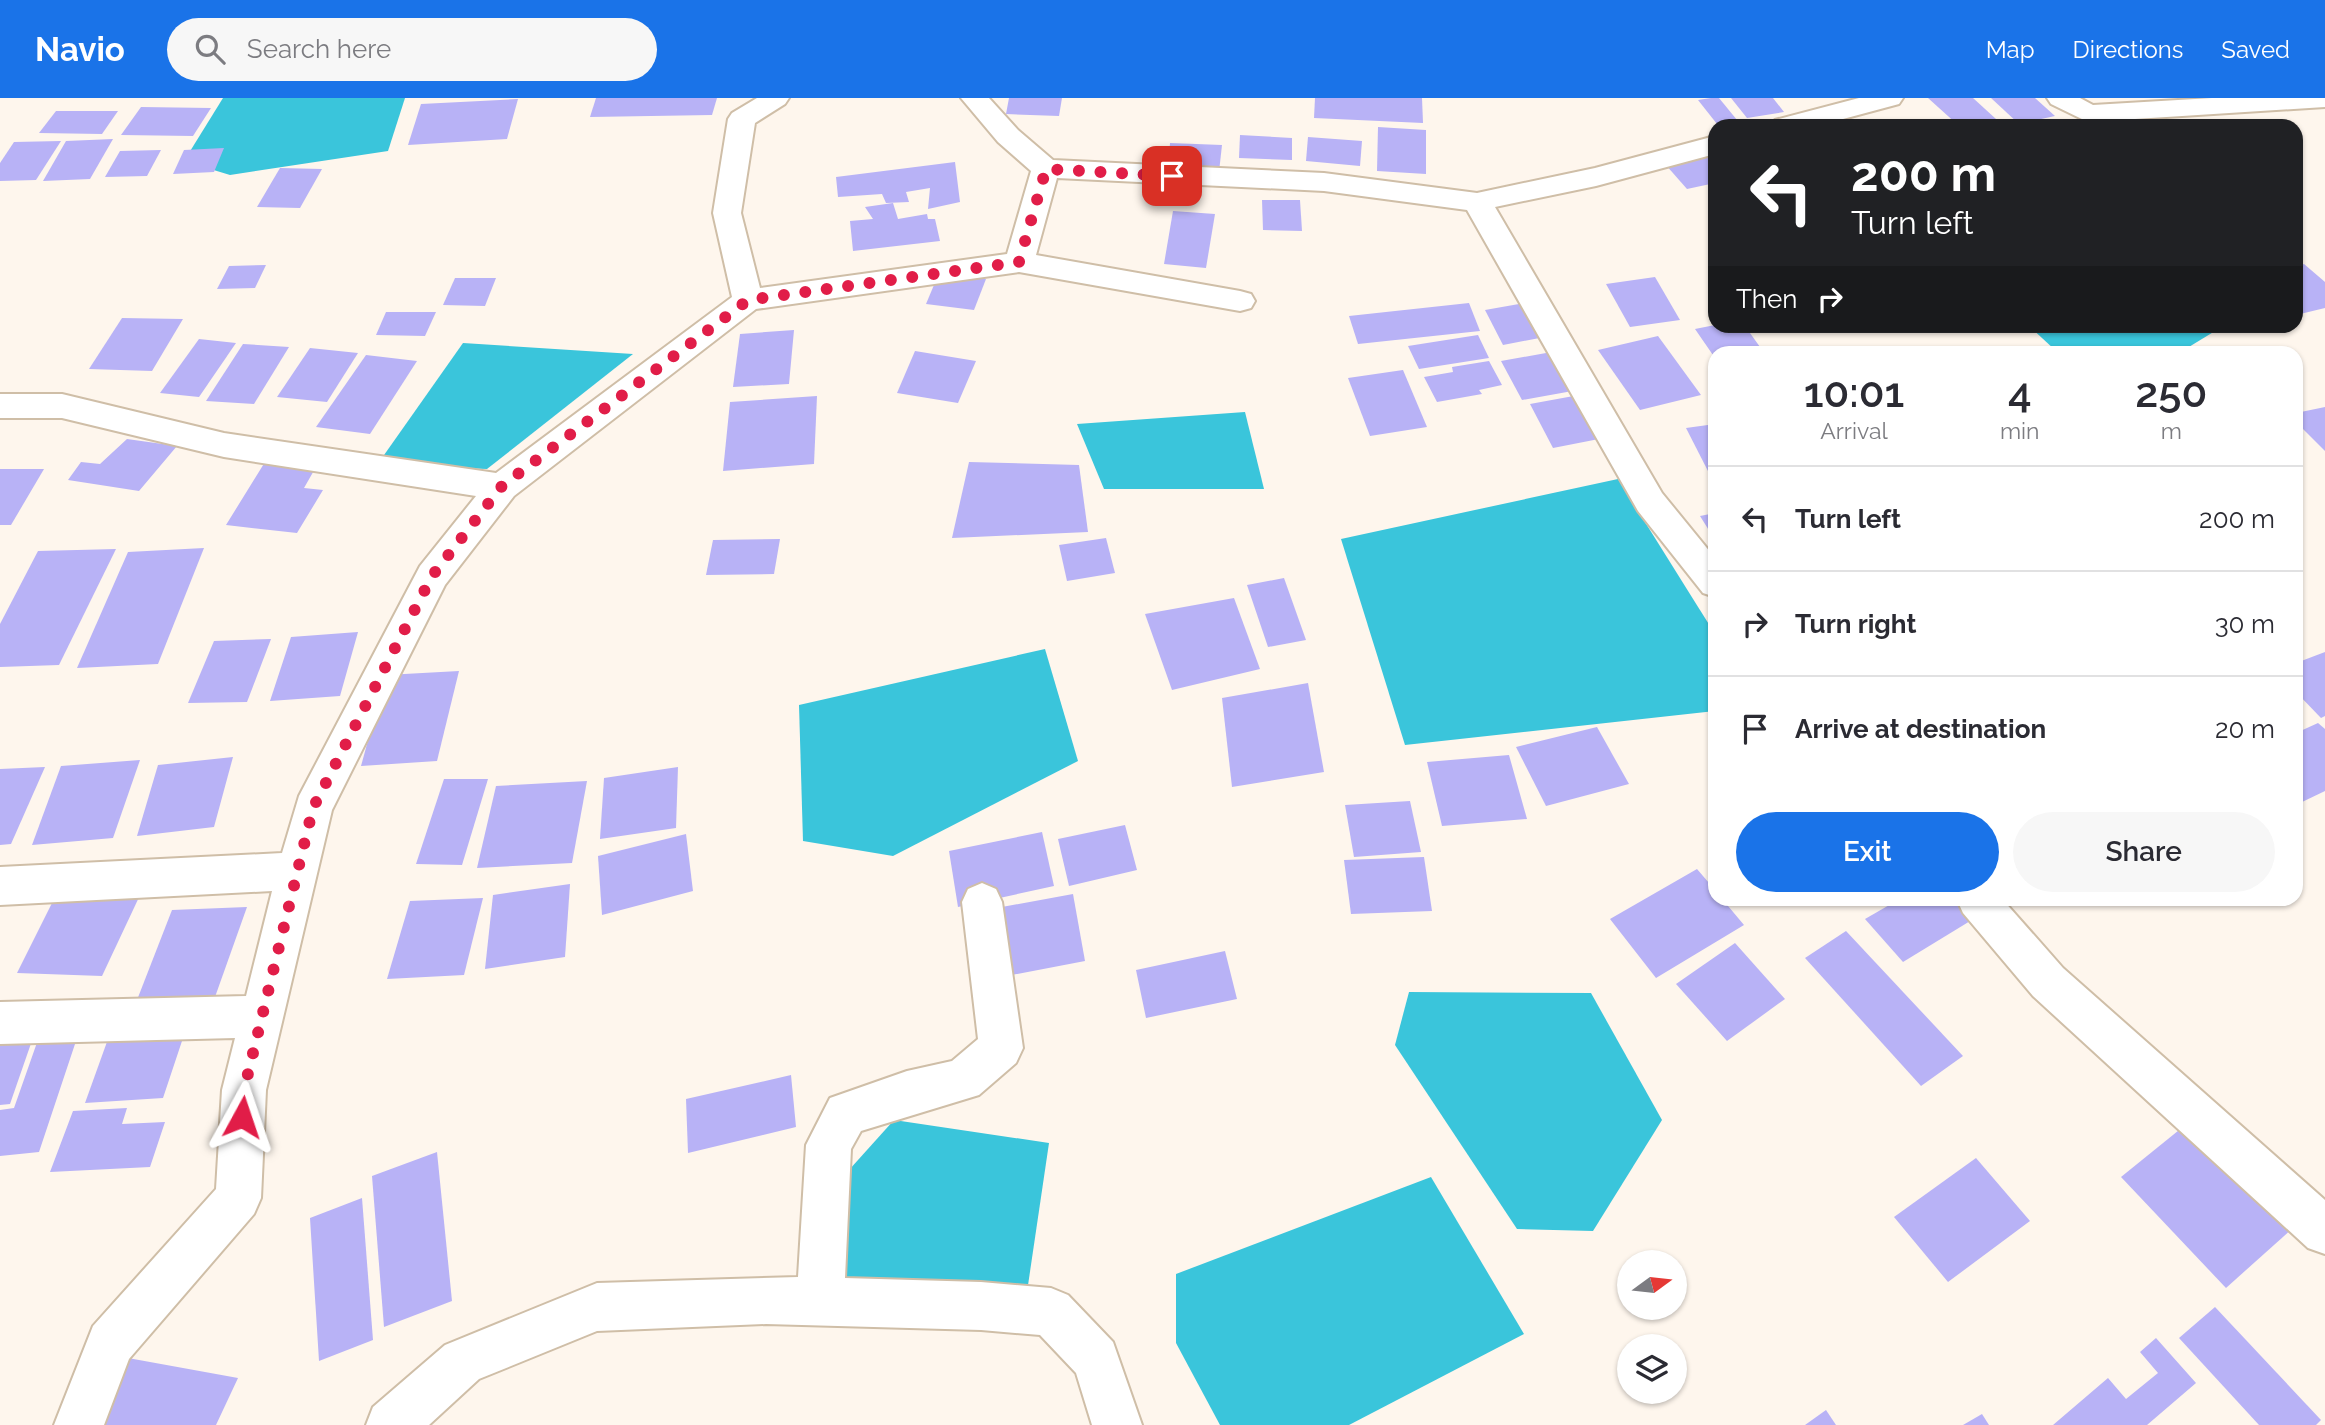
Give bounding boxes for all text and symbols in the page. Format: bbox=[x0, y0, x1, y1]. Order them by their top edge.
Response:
search box bbox=[167, 18, 657, 81]
text: Navio bbox=[35, 30, 125, 69]
icon: search bbox=[191, 30, 229, 68]
text: Search here bbox=[247, 34, 391, 64]
text: Map bbox=[1986, 35, 2035, 64]
text: Directions bbox=[2073, 35, 2183, 64]
text: Saved bbox=[2221, 35, 2290, 64]
text: 200 m bbox=[1851, 145, 1996, 202]
pin bbox=[1142, 146, 1202, 206]
icon: left bbox=[1736, 147, 1827, 238]
icon: arrive bbox=[1153, 157, 1191, 195]
text: Turn left bbox=[1851, 204, 1973, 241]
icon: right bbox=[1811, 280, 1849, 318]
text: Then bbox=[1736, 284, 1797, 314]
text: 10:01 bbox=[1804, 368, 1904, 417]
text: 4 bbox=[2008, 368, 2032, 417]
text: 250 bbox=[2135, 368, 2207, 417]
text: Arrival bbox=[1820, 417, 1888, 444]
text: min bbox=[2000, 417, 2040, 444]
text: m bbox=[2161, 417, 2182, 444]
icon: left bbox=[1736, 500, 1774, 538]
text: Turn left bbox=[1795, 504, 1901, 534]
text: 200 m bbox=[2199, 504, 2275, 534]
icon: right bbox=[1736, 605, 1774, 643]
text: Turn right bbox=[1795, 609, 1916, 639]
text: 30 m bbox=[2215, 609, 2275, 639]
icon: arrive bbox=[1736, 710, 1774, 748]
text: Arrive at destination bbox=[1795, 714, 2046, 744]
text: 20 m bbox=[2215, 714, 2275, 744]
button: Exit bbox=[1736, 812, 1999, 892]
button: Share bbox=[2013, 812, 2275, 892]
position arrow bbox=[205, 1080, 279, 1154]
north arrow bbox=[1617, 1250, 1687, 1320]
map controls bbox=[1617, 1250, 1687, 1404]
button: layers bbox=[1617, 1334, 1687, 1404]

